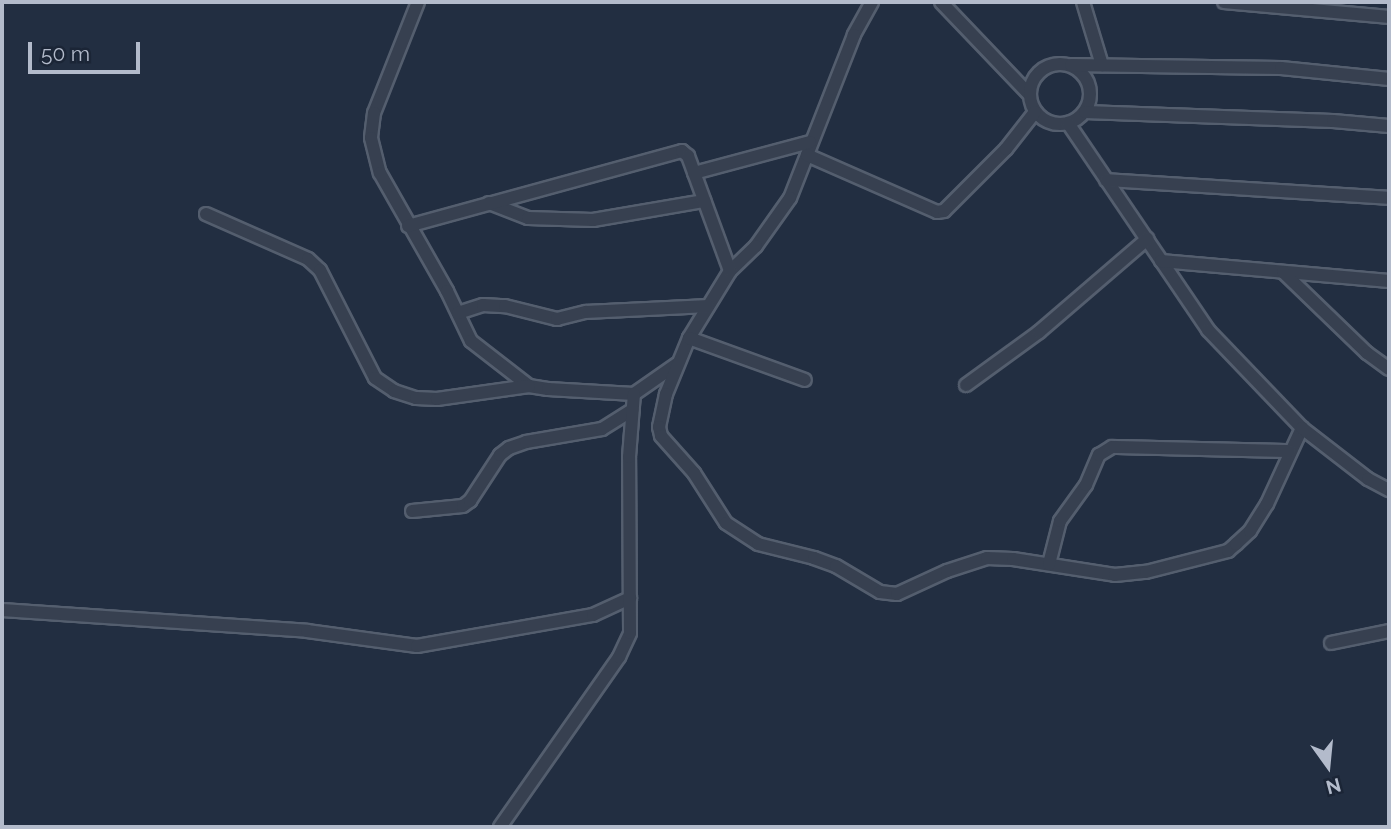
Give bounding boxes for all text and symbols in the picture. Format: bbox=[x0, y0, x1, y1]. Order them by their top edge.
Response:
scale bar bbox=[32, 28, 144, 72]
text: 50 m bbox=[41, 41, 90, 66]
north arrow bbox=[1293, 731, 1363, 801]
text: N bbox=[1324, 774, 1343, 799]

